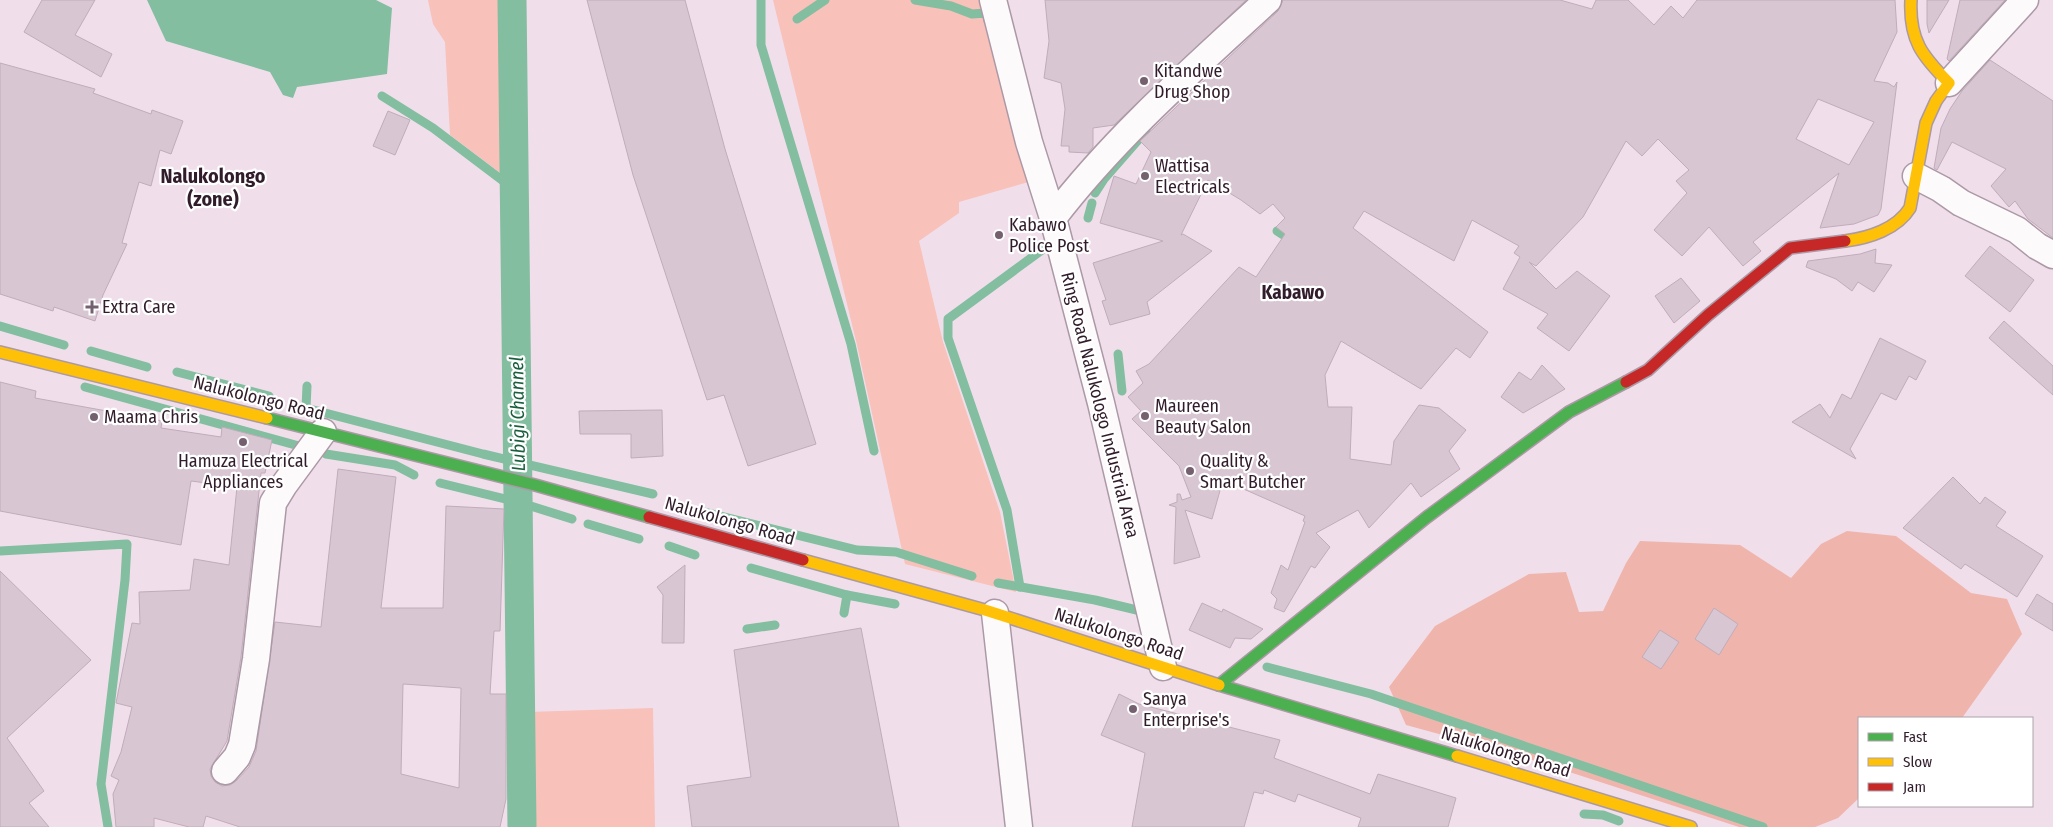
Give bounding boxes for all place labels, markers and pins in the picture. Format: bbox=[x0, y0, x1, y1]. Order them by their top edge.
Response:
place label: Kitandwe Drug Shop bbox=[1154, 60, 1230, 103]
marker: Kitandwe Drug Shop bbox=[1138, 75, 1150, 87]
place label: Wattisa Electricals bbox=[1155, 155, 1230, 198]
marker: Wattisa Electricals bbox=[1139, 170, 1151, 182]
place label: Kabawo Police Post bbox=[1009, 214, 1089, 257]
marker: Kabawo Police Post bbox=[993, 229, 1005, 241]
place label: Extra Care bbox=[102, 296, 176, 318]
marker: Extra Care bbox=[86, 301, 98, 313]
place label: Maureen Beauty Salon bbox=[1155, 395, 1251, 438]
place label: Maama Chris bbox=[104, 406, 199, 428]
marker: Maureen Beauty Salon bbox=[1139, 410, 1151, 422]
marker: Maama Chris bbox=[88, 411, 100, 423]
marker: Hamuza Electrical Appliances bbox=[237, 436, 249, 448]
place label: Hamuza Electrical Appliances bbox=[178, 450, 308, 493]
place label: Quality & Smart Butcher bbox=[1200, 450, 1306, 493]
marker: Quality & Smart Butcher bbox=[1184, 465, 1196, 477]
place label: Sanya Enterprise's bbox=[1143, 688, 1230, 731]
marker: Sanya Enterprise's bbox=[1127, 703, 1139, 715]

